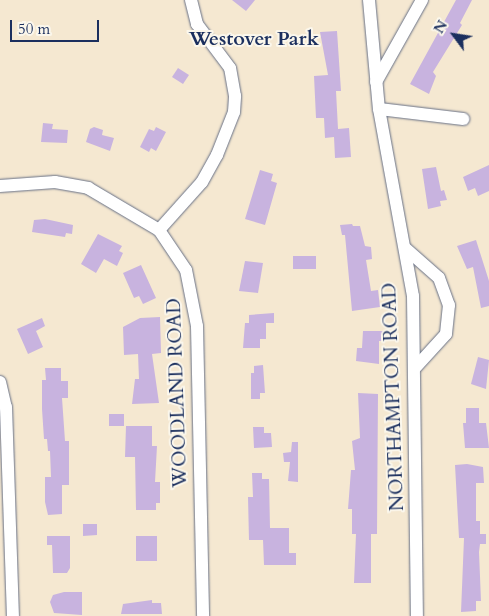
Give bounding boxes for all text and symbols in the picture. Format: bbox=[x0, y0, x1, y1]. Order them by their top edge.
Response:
scale bar bbox=[12, 10, 101, 42]
north arrow bbox=[429, 10, 479, 60]
text: N bbox=[429, 17, 452, 37]
text: 50 m bbox=[18, 19, 50, 39]
district label: Westover Park bbox=[189, 26, 319, 50]
street label: NORTHAMPTON ROAD bbox=[379, 282, 409, 512]
street label: WOODLAND ROAD bbox=[163, 298, 193, 488]

